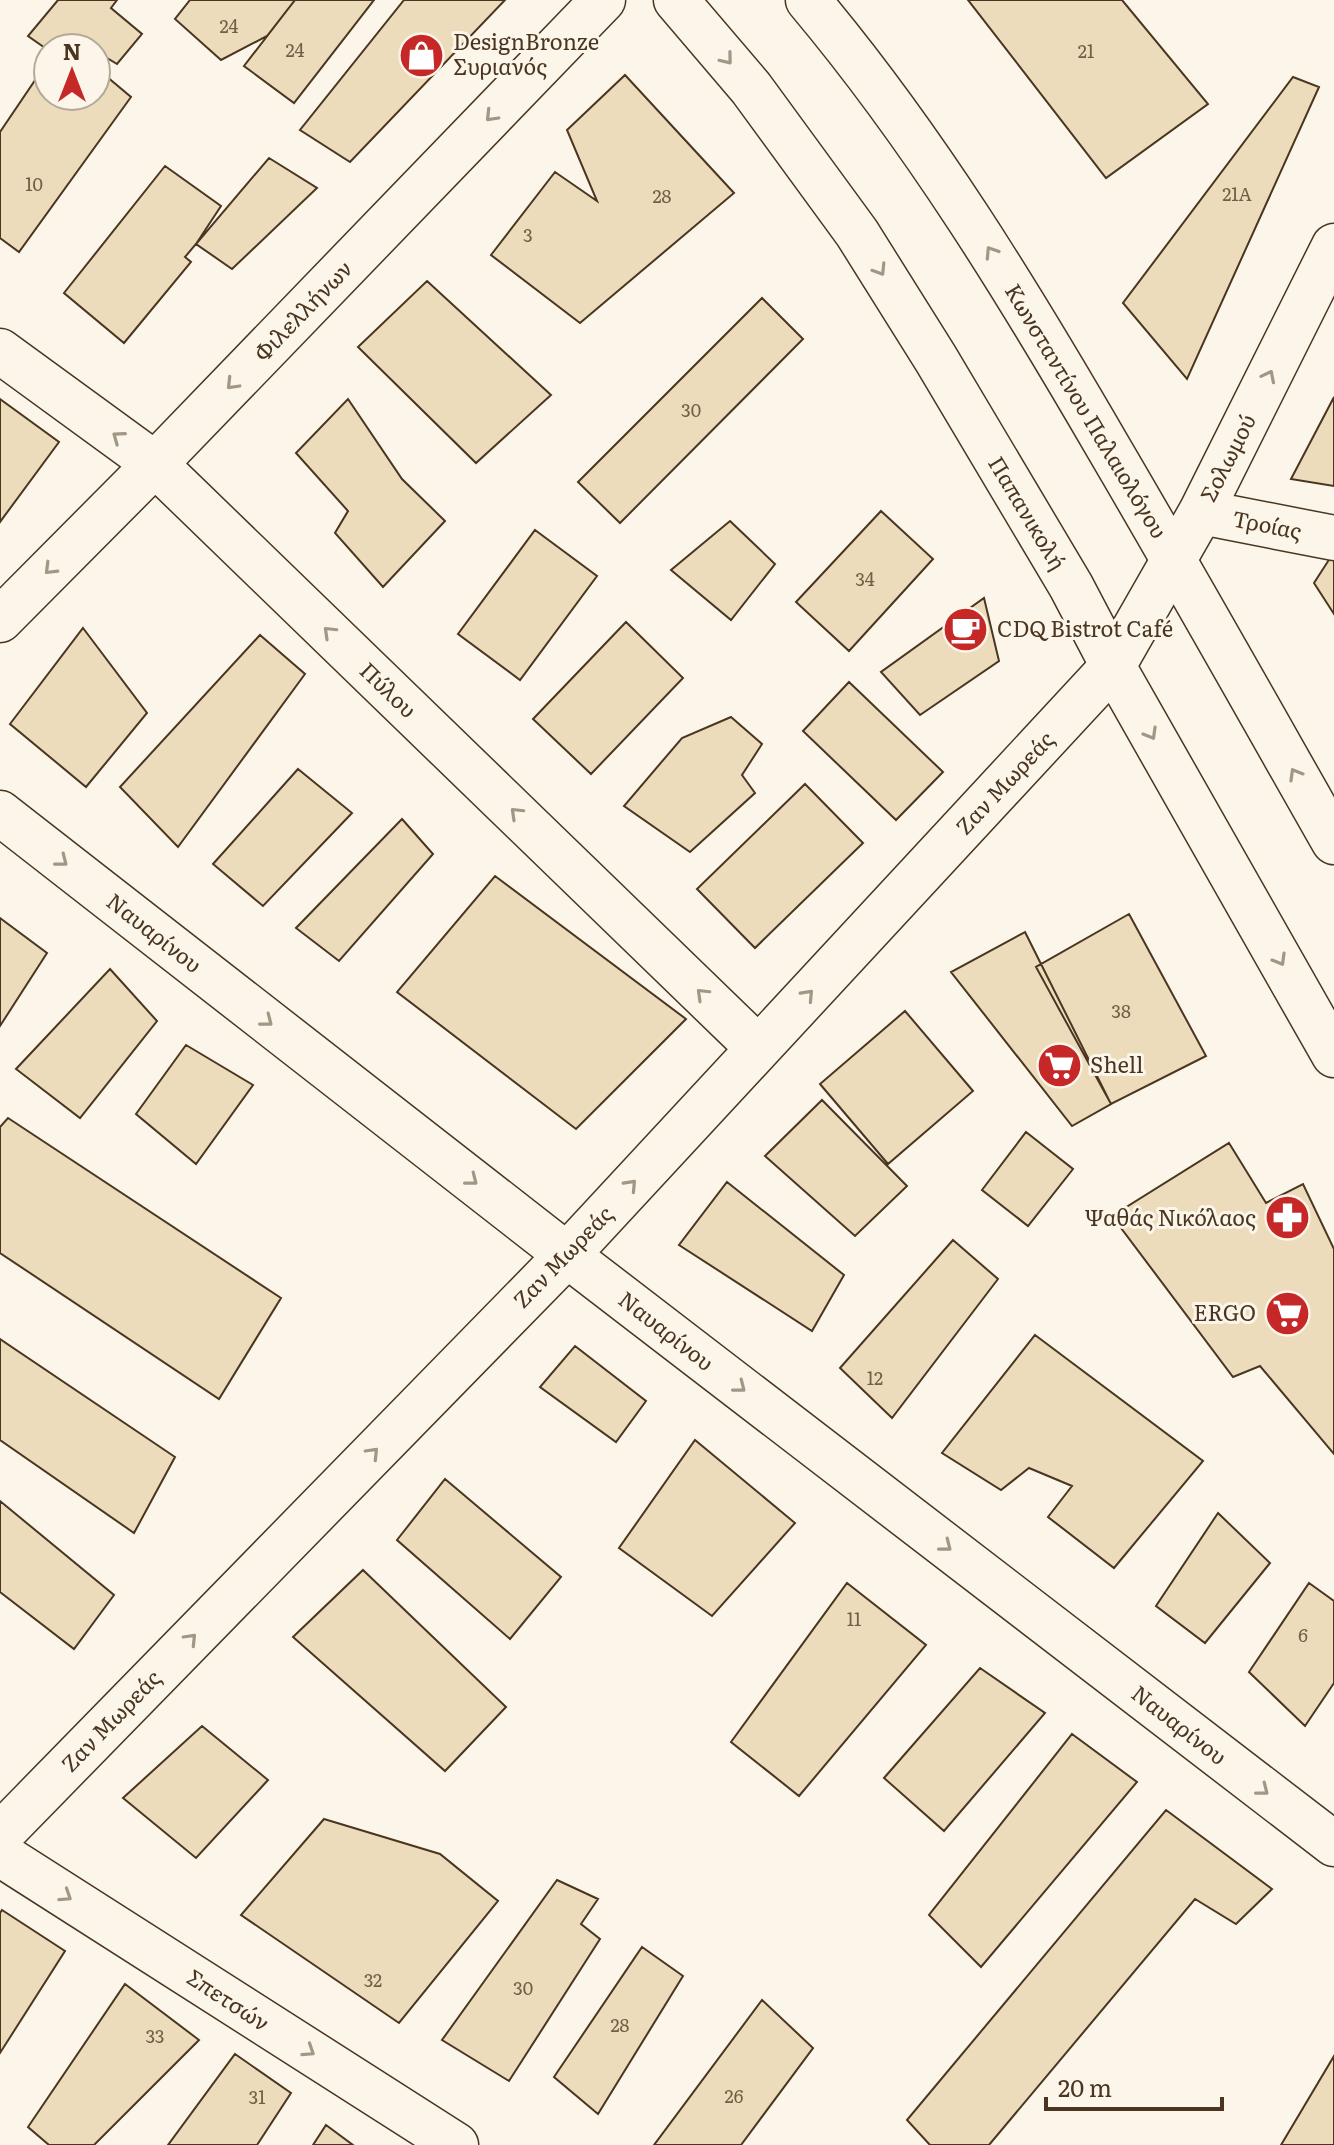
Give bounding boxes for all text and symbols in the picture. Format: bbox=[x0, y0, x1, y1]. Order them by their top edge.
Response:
house number: 24 bbox=[219, 12, 239, 39]
place label: DesignBronze Συριανός bbox=[453, 24, 599, 82]
shop icon: DesignBronze Συριανός bbox=[398, 31, 446, 79]
north arrow bbox=[32, 32, 112, 112]
text: N bbox=[63, 34, 81, 67]
house number: 24 bbox=[285, 36, 305, 63]
house number: 21 bbox=[1078, 37, 1094, 64]
one-way arrow bbox=[717, 50, 732, 64]
one-way arrow bbox=[486, 107, 500, 122]
house number: 10 bbox=[25, 170, 43, 197]
house number: 21Α bbox=[1222, 180, 1252, 207]
house number: 28 bbox=[652, 182, 672, 209]
house number: 3 bbox=[523, 221, 533, 248]
one-way arrow bbox=[986, 246, 1001, 260]
street label: Φιλελλήνων bbox=[245, 252, 359, 368]
one-way arrow bbox=[870, 261, 885, 275]
street label: Κωνσταντίνου Παλαιολόγου bbox=[998, 277, 1177, 544]
one-way arrow bbox=[1259, 369, 1275, 384]
one-way arrow bbox=[227, 375, 241, 389]
house number: 30 bbox=[681, 396, 701, 423]
street label: Σολωμού bbox=[1190, 408, 1263, 507]
one-way arrow bbox=[112, 432, 127, 447]
street label: Παπανικολή bbox=[981, 449, 1075, 575]
street label: Τροίας bbox=[1230, 501, 1305, 546]
one-way arrow bbox=[45, 560, 59, 574]
house number: 34 bbox=[855, 565, 875, 592]
cafe icon: CDQ Bistrot Café bbox=[942, 605, 990, 653]
place label: CDQ Bistrot Café bbox=[997, 611, 1173, 644]
one-way arrow bbox=[324, 627, 338, 642]
street label: Πύλου bbox=[353, 653, 425, 724]
street label: Ζαν Μωρεάς bbox=[947, 723, 1061, 841]
one-way arrow bbox=[1141, 725, 1157, 740]
one-way arrow bbox=[1290, 768, 1305, 782]
one-way arrow bbox=[511, 808, 525, 823]
one-way arrow bbox=[53, 851, 67, 866]
street label: Ναυαρίνου bbox=[100, 884, 210, 980]
one-way arrow bbox=[1270, 951, 1286, 966]
one-way arrow bbox=[697, 989, 712, 1003]
one-way arrow bbox=[799, 989, 813, 1004]
house number: 38 bbox=[1111, 997, 1131, 1024]
one-way arrow bbox=[258, 1011, 273, 1025]
supermarket icon: Shell bbox=[1035, 1041, 1083, 1089]
place label: Shell bbox=[1090, 1047, 1143, 1080]
one-way arrow bbox=[463, 1171, 478, 1185]
one-way arrow bbox=[622, 1180, 637, 1194]
pharmacy icon: Ψαθάς Νικόλαος bbox=[1263, 1194, 1311, 1242]
street label: Ζαν Μωρεάς bbox=[504, 1197, 619, 1315]
place label: Ψαθάς Νικόλαος bbox=[1084, 1200, 1256, 1233]
street label: Ναυαρίνου bbox=[612, 1282, 722, 1378]
supermarket icon: ERGO bbox=[1263, 1289, 1311, 1337]
place label: ERGO bbox=[1194, 1295, 1256, 1328]
house number: 12 bbox=[867, 1364, 883, 1391]
one-way arrow bbox=[731, 1378, 745, 1392]
one-way arrow bbox=[364, 1448, 378, 1462]
one-way arrow bbox=[937, 1536, 952, 1550]
house number: 11 bbox=[847, 1605, 861, 1632]
house number: 6 bbox=[1298, 1621, 1308, 1648]
one-way arrow bbox=[182, 1634, 197, 1648]
street label: Ζαν Μωρεάς bbox=[52, 1661, 167, 1779]
street label: Ναυαρίνου bbox=[1125, 1676, 1235, 1772]
one-way arrow bbox=[1254, 1780, 1269, 1794]
one-way arrow bbox=[57, 1887, 72, 1902]
street label: Σπετσών bbox=[181, 1960, 277, 2038]
house number: 32 bbox=[364, 1966, 382, 1993]
house number: 30 bbox=[513, 1974, 533, 2001]
house number: 28 bbox=[610, 2011, 630, 2038]
house number: 33 bbox=[146, 2022, 164, 2049]
one-way arrow bbox=[300, 2042, 314, 2057]
scale bar bbox=[1046, 2061, 1222, 2111]
text: 20 m bbox=[1058, 2069, 1112, 2104]
house number: 26 bbox=[725, 2082, 744, 2109]
house number: 31 bbox=[248, 2083, 266, 2110]

